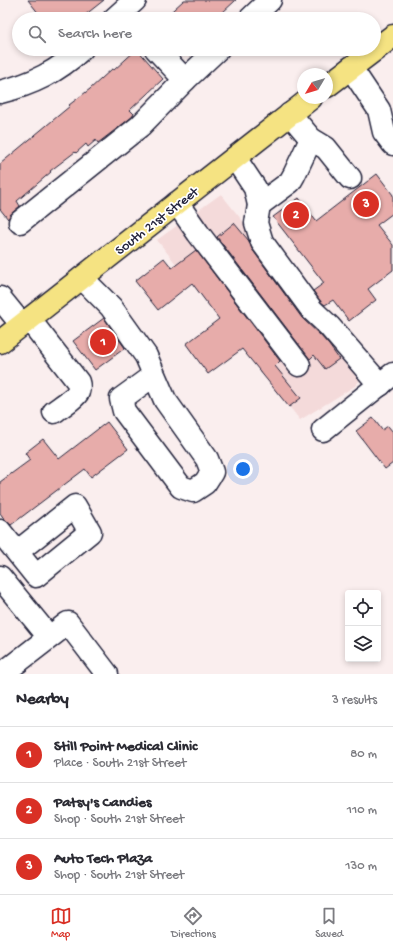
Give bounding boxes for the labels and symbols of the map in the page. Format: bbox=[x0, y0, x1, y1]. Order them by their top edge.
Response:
north arrow bbox=[297, 68, 333, 104]
street label: South 21st Street bbox=[113, 183, 204, 260]
pin: 3 bbox=[353, 189, 379, 219]
pin: 2 bbox=[283, 200, 309, 230]
pin: 1 bbox=[90, 327, 116, 357]
your location bbox=[233, 459, 253, 479]

